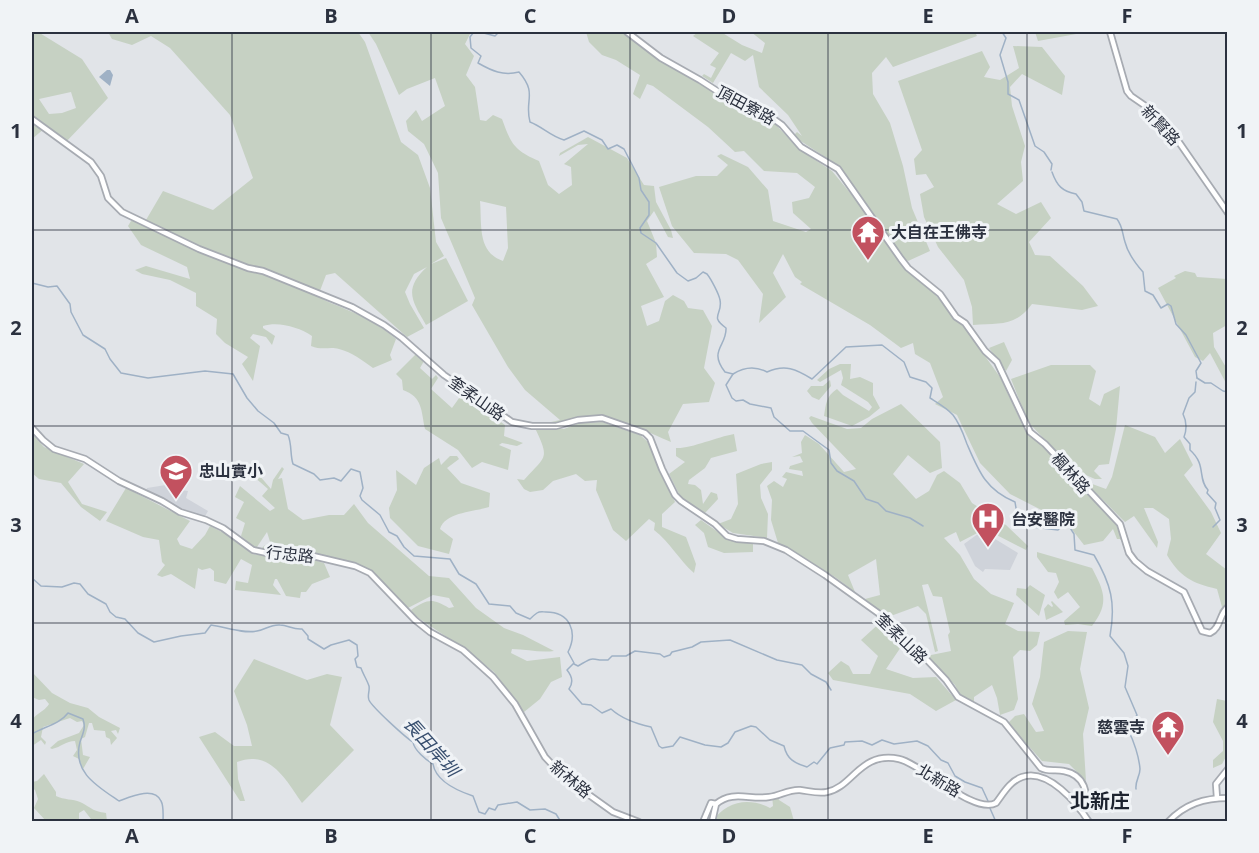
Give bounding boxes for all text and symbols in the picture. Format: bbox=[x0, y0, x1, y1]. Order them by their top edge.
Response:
text: A bbox=[125, 2, 139, 29]
text: B bbox=[324, 2, 338, 29]
text: C bbox=[524, 2, 537, 29]
text: D bbox=[722, 2, 736, 29]
text: E bbox=[922, 2, 934, 29]
text: F bbox=[1122, 2, 1132, 29]
street label: 頂田寮路 bbox=[713, 80, 779, 130]
street label: 新賢路 bbox=[1137, 100, 1185, 150]
text: 1 bbox=[10, 117, 22, 144]
text: 1 bbox=[1236, 117, 1248, 144]
temple icon: 大自在王佛寺 bbox=[850, 214, 886, 261]
place label: 大自在王佛寺 bbox=[891, 221, 987, 243]
text: 2 bbox=[10, 314, 22, 341]
text: 2 bbox=[1236, 314, 1248, 341]
street label: 奎柔山路 bbox=[444, 371, 510, 425]
street label: 楓林路 bbox=[1047, 448, 1095, 498]
school or university icon: 忠山實小 bbox=[158, 453, 194, 500]
place label: 忠山實小 bbox=[199, 460, 263, 482]
hospital icon: 台安醫院 bbox=[970, 501, 1006, 548]
place label: 台安醫院 bbox=[1011, 508, 1075, 530]
text: 3 bbox=[10, 511, 22, 538]
text: 3 bbox=[1236, 511, 1248, 538]
street label: 行忠路 bbox=[265, 541, 315, 567]
street label: 奎柔山路 bbox=[871, 608, 933, 668]
text: 4 bbox=[10, 707, 22, 734]
text: 4 bbox=[1236, 707, 1248, 734]
temple icon: 慈雲寺 bbox=[1150, 709, 1186, 756]
water label: 長田岸圳 bbox=[399, 712, 467, 783]
place label: 慈雲寺 bbox=[1097, 716, 1145, 738]
street label: 新林路 bbox=[546, 755, 596, 803]
street label: 北新路 bbox=[913, 758, 965, 802]
district label: 北新庄 bbox=[1070, 787, 1130, 814]
text: A bbox=[125, 822, 139, 849]
text: B bbox=[324, 822, 338, 849]
text: C bbox=[524, 822, 537, 849]
text: D bbox=[722, 822, 736, 849]
text: E bbox=[922, 822, 934, 849]
text: F bbox=[1122, 822, 1132, 849]

